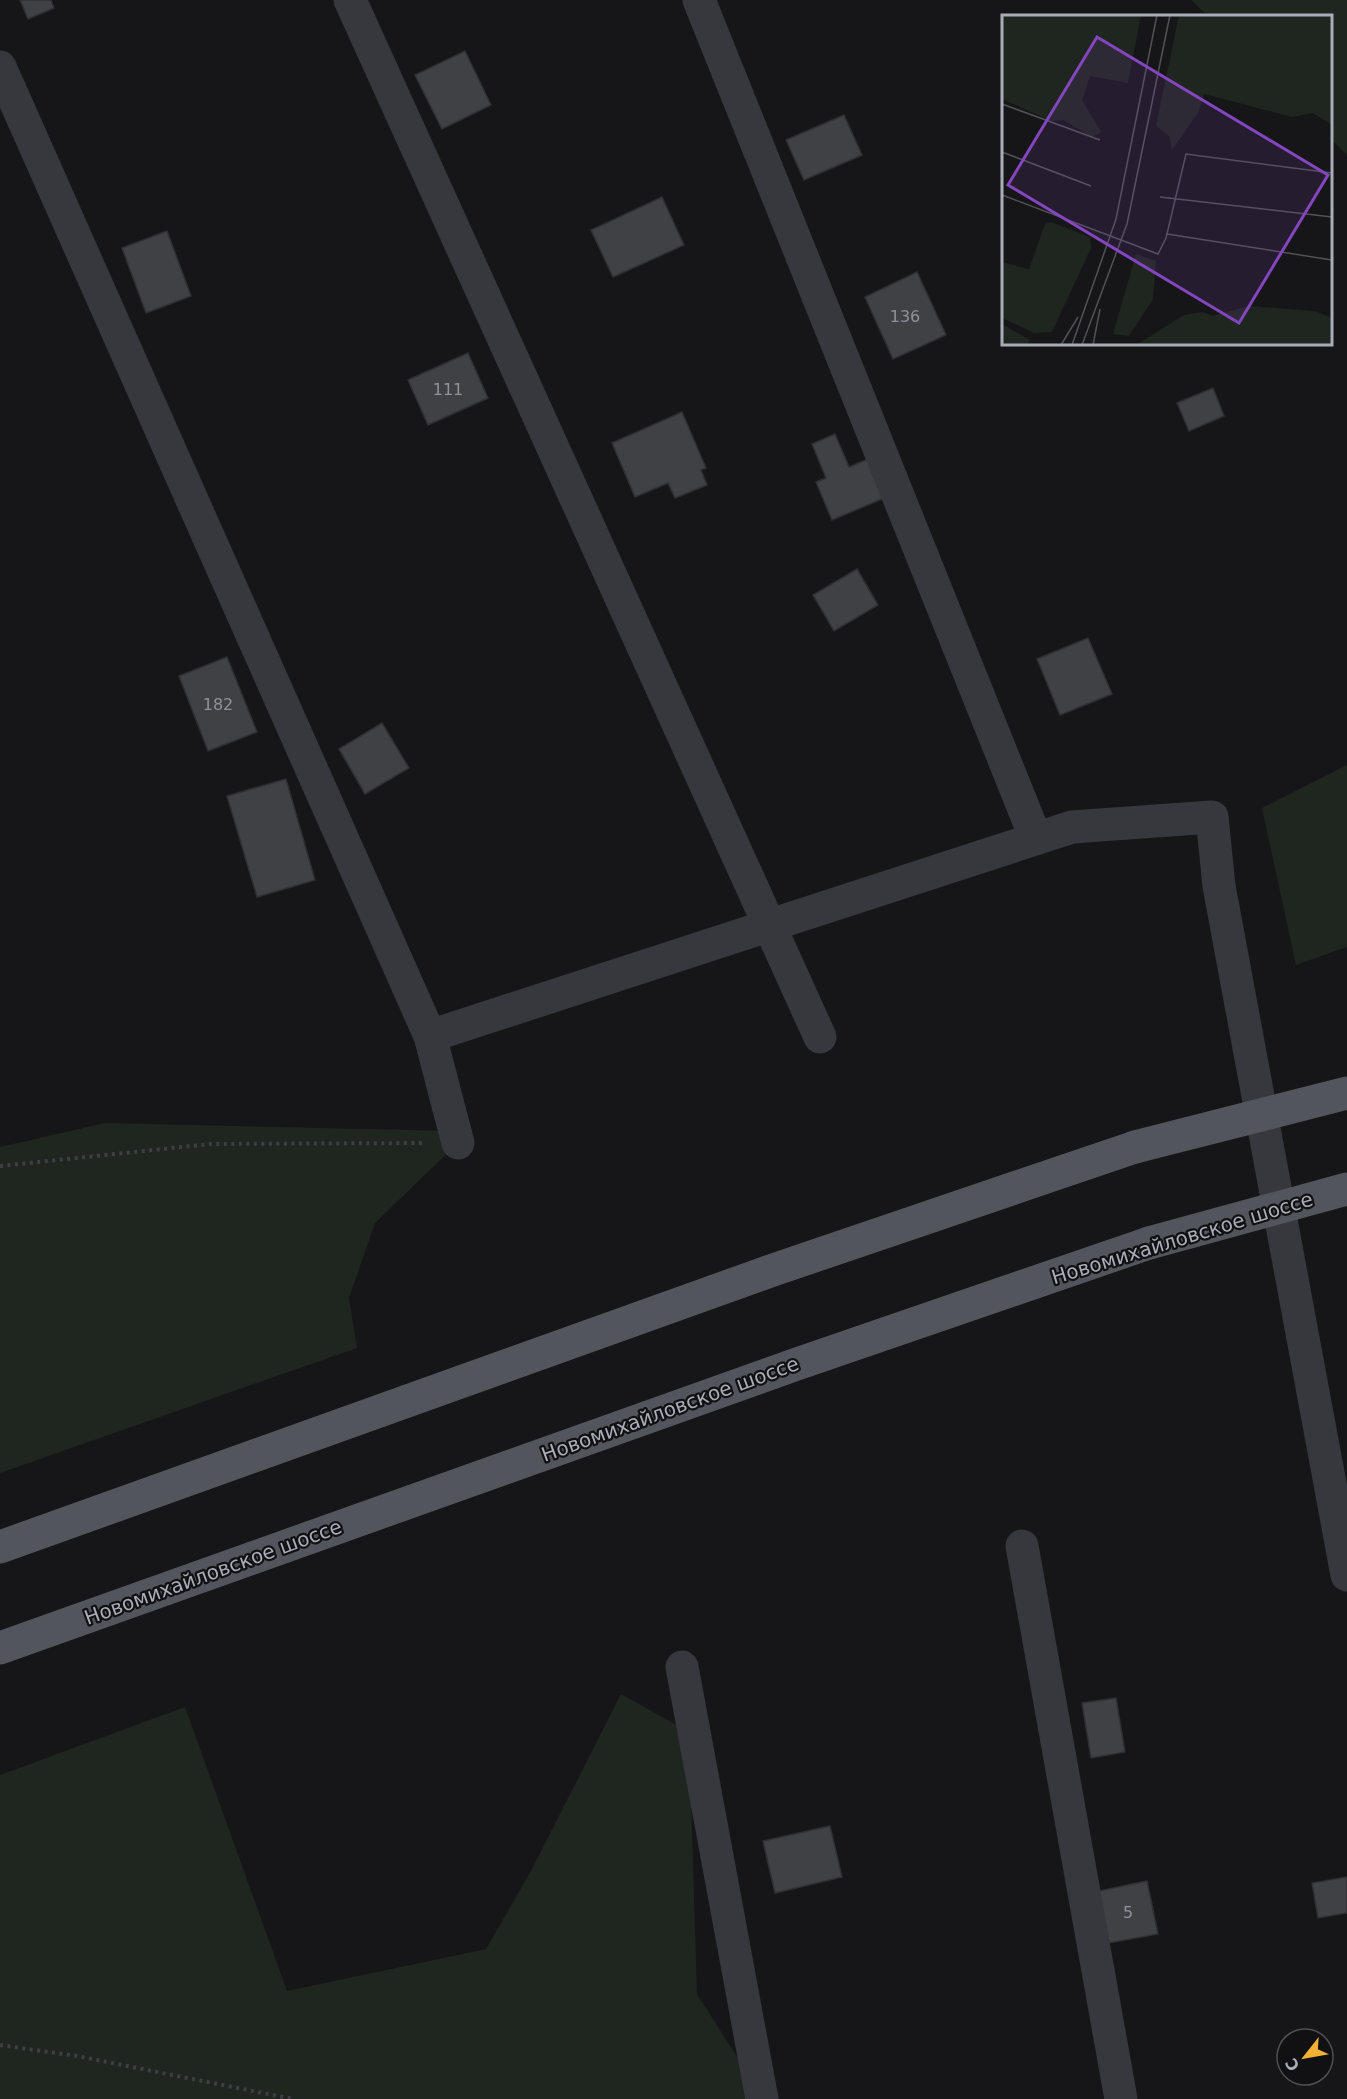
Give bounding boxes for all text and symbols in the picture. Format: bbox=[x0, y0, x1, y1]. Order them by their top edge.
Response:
inset map bbox=[1002, 15, 1332, 345]
house number: 136 bbox=[890, 307, 920, 326]
house number: 111 bbox=[433, 380, 463, 399]
house number: 182 bbox=[203, 695, 233, 714]
street label: Новомихайловское шоссе bbox=[1048, 1187, 1316, 1289]
street label: Новомихайловское шоссе bbox=[538, 1351, 802, 1467]
street label: Новомихайловское шоссе bbox=[81, 1514, 345, 1630]
house number: 5 bbox=[1123, 1903, 1133, 1922]
north arrow bbox=[1275, 2027, 1335, 2087]
text: С bbox=[1281, 2055, 1304, 2074]

